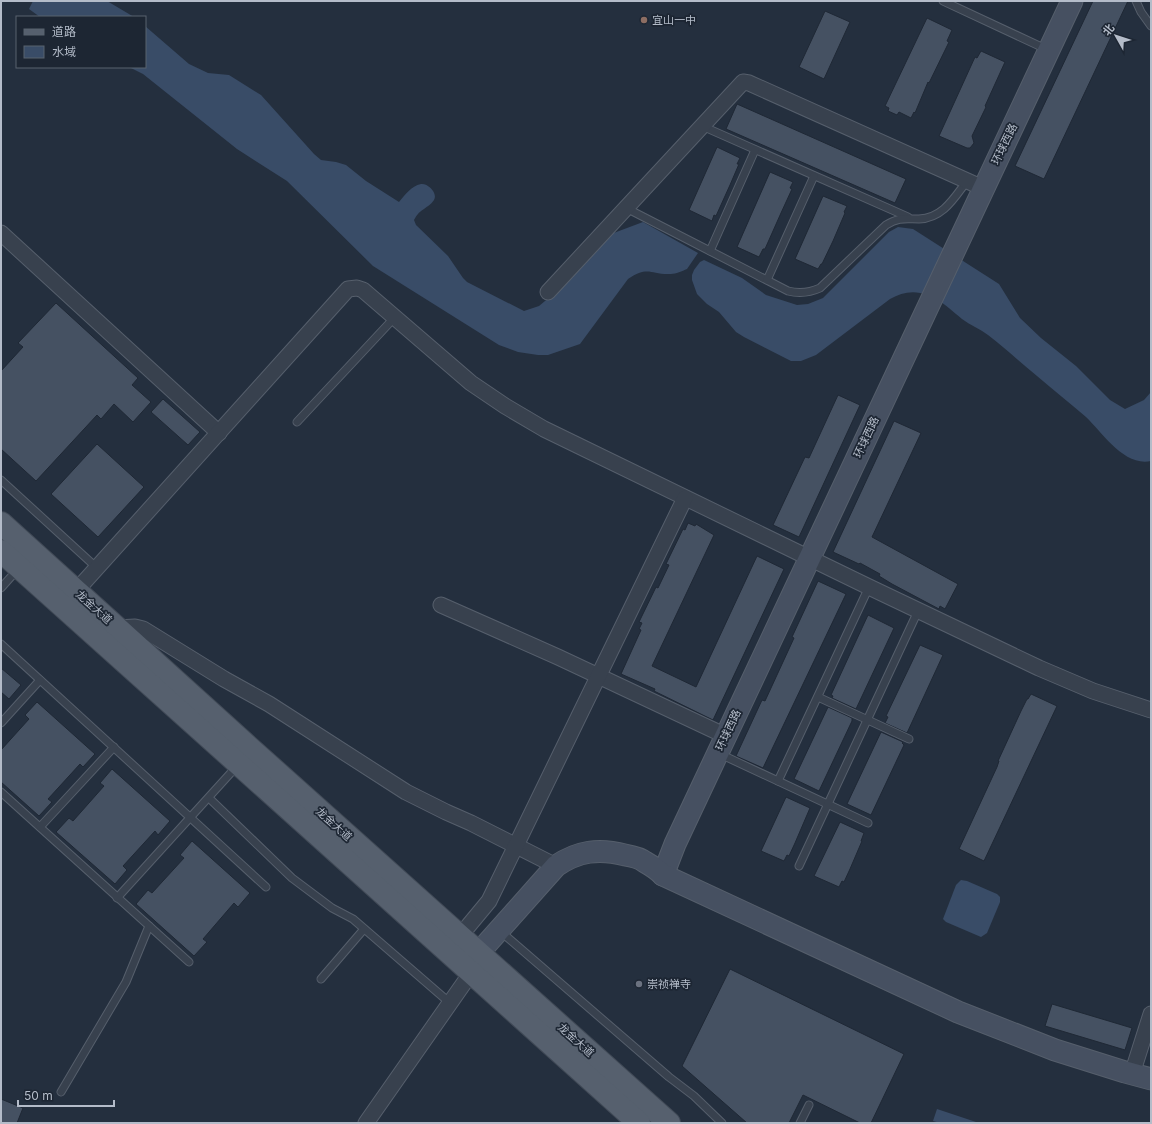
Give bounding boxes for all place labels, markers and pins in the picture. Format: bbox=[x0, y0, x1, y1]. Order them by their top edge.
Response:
place label: 宜山一中 bbox=[652, 13, 696, 27]
marker: 宜山一中 bbox=[639, 15, 649, 25]
place label: 崇祯禅寺 bbox=[647, 977, 691, 991]
marker: 崇祯禅寺 bbox=[634, 979, 644, 989]

